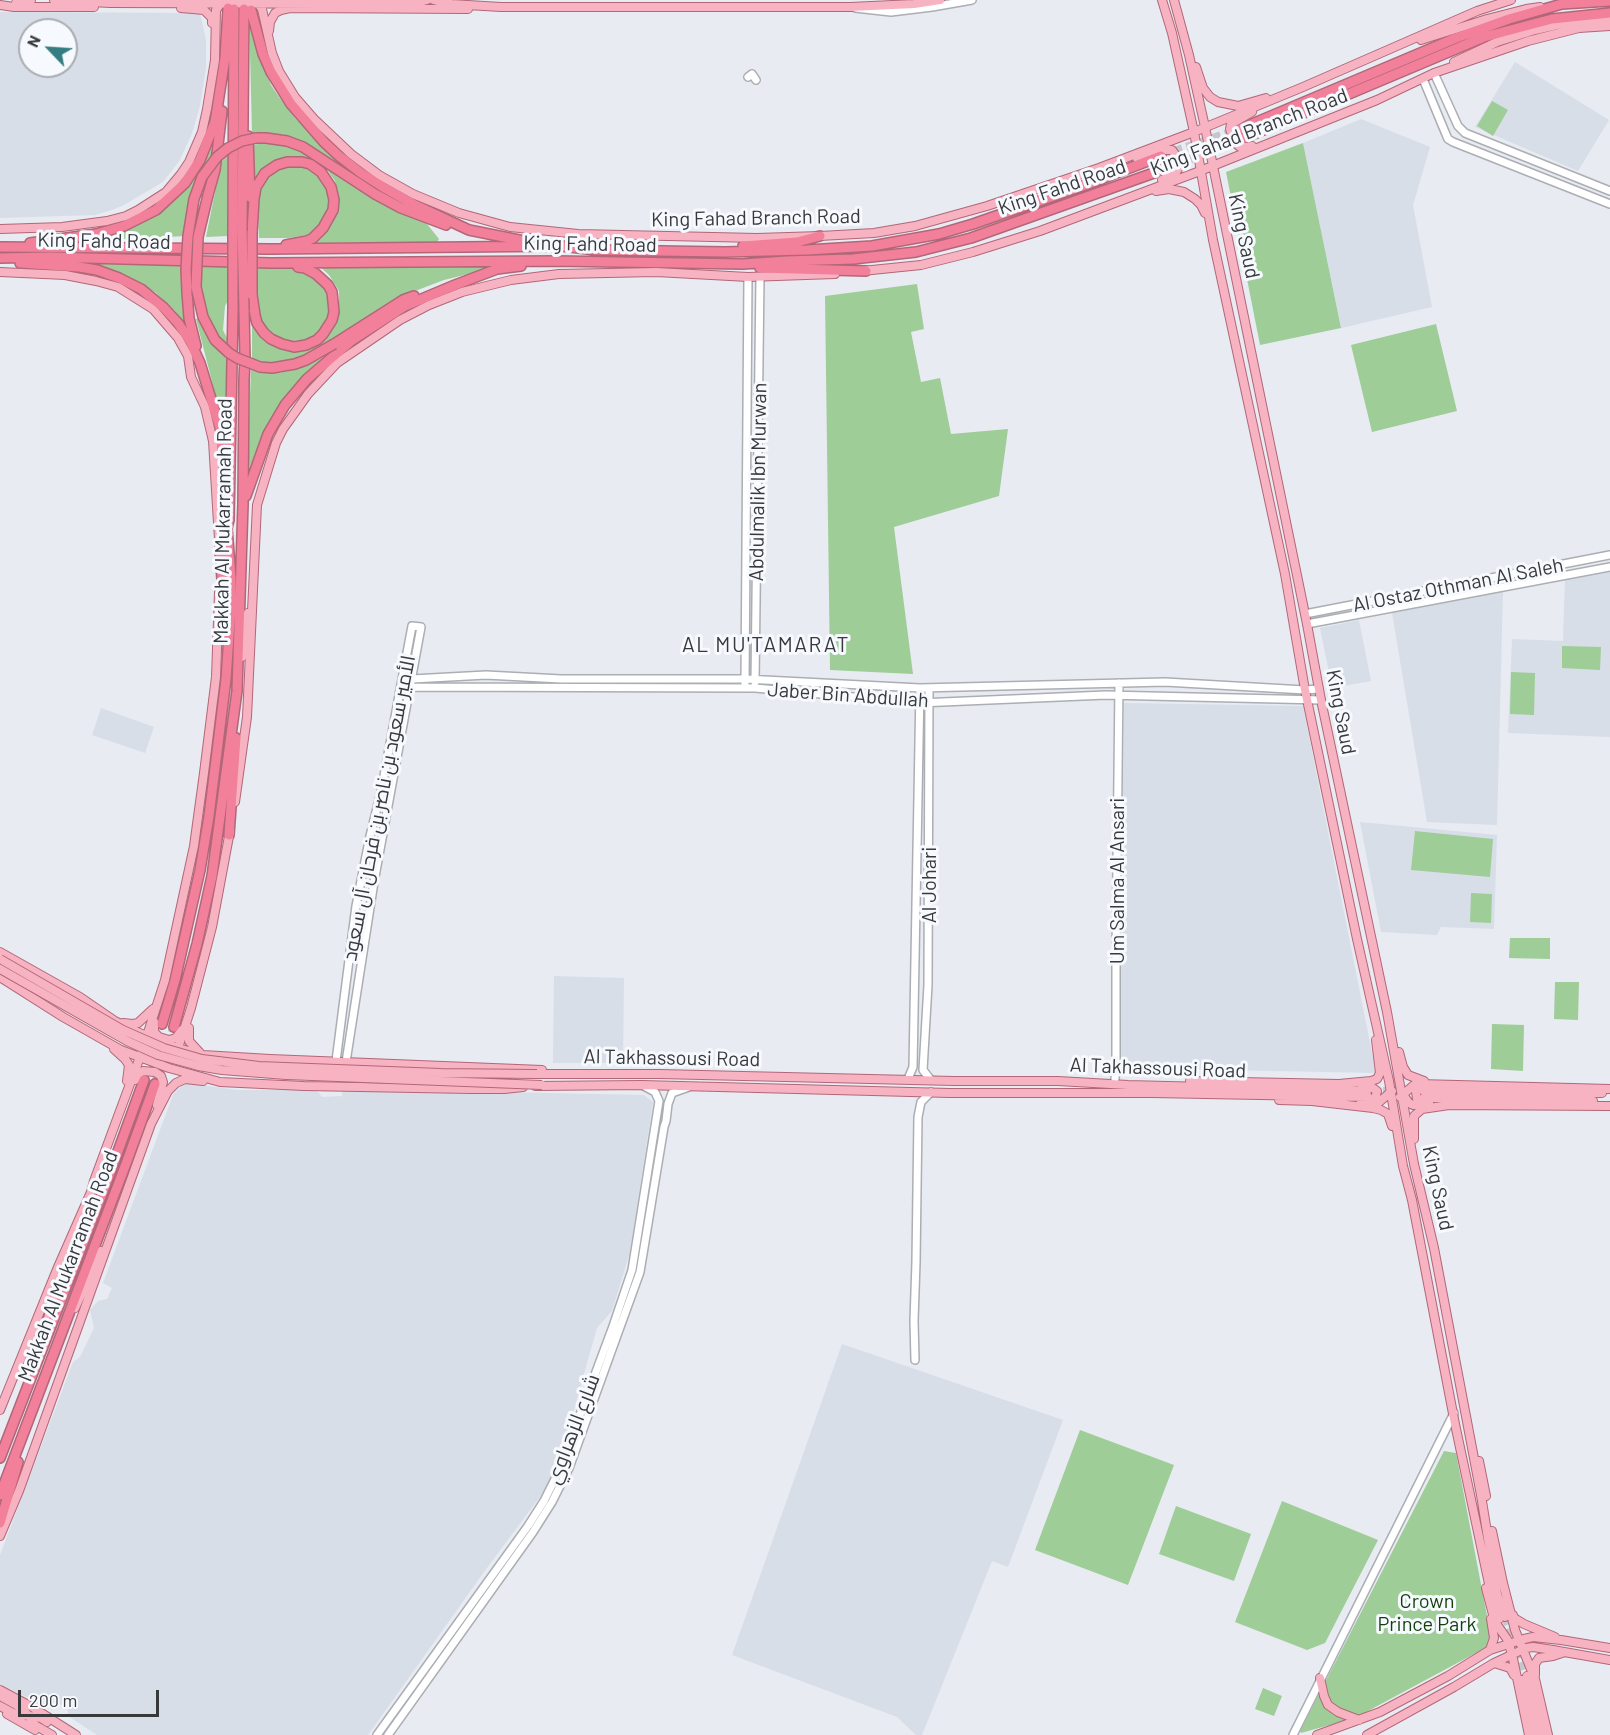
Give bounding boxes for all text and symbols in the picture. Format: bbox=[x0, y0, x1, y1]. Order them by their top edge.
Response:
north arrow bbox=[18, 18, 78, 78]
text: N bbox=[22, 32, 44, 50]
street label: King Fahad Branch Road bbox=[1147, 83, 1351, 181]
street label: King Fahd Road bbox=[995, 154, 1129, 220]
street label: King Saud bbox=[1223, 191, 1265, 281]
street label: King Fahad Branch Road bbox=[651, 204, 861, 232]
street label: King Fahd Road bbox=[37, 228, 171, 254]
street label: King Fahd Road bbox=[523, 231, 657, 257]
street label: Abdulmalik Ibn Murwan bbox=[744, 383, 772, 581]
street label: Makkah Al Mukarramah Road bbox=[209, 398, 237, 644]
street label: Al Ostaz Othman Al Saleh bbox=[1351, 553, 1565, 617]
district label: AL MU'TAMARAT bbox=[682, 632, 850, 658]
street label: الأمير سعود بن ناصر بن فرحان آل سعود bbox=[338, 653, 420, 963]
street label: King Saud bbox=[1321, 667, 1361, 757]
street label: Jaber Bin Abdullah bbox=[767, 677, 929, 713]
street label: Um Salma Al Ansari bbox=[1105, 798, 1129, 964]
street label: Al Johari bbox=[917, 847, 941, 923]
street label: Al Takhassousi Road bbox=[584, 1044, 760, 1072]
street label: Al Takhassousi Road bbox=[1069, 1053, 1247, 1083]
street label: King Saud bbox=[1417, 1143, 1459, 1233]
street label: Makkah Al Mukarramah Road bbox=[13, 1147, 123, 1385]
street label: شارع الزهراوي bbox=[541, 1371, 605, 1487]
park label: Crown Prince Park bbox=[1377, 1589, 1477, 1636]
scale bar bbox=[21, 1678, 162, 1716]
text: 200 m bbox=[29, 1689, 77, 1711]

